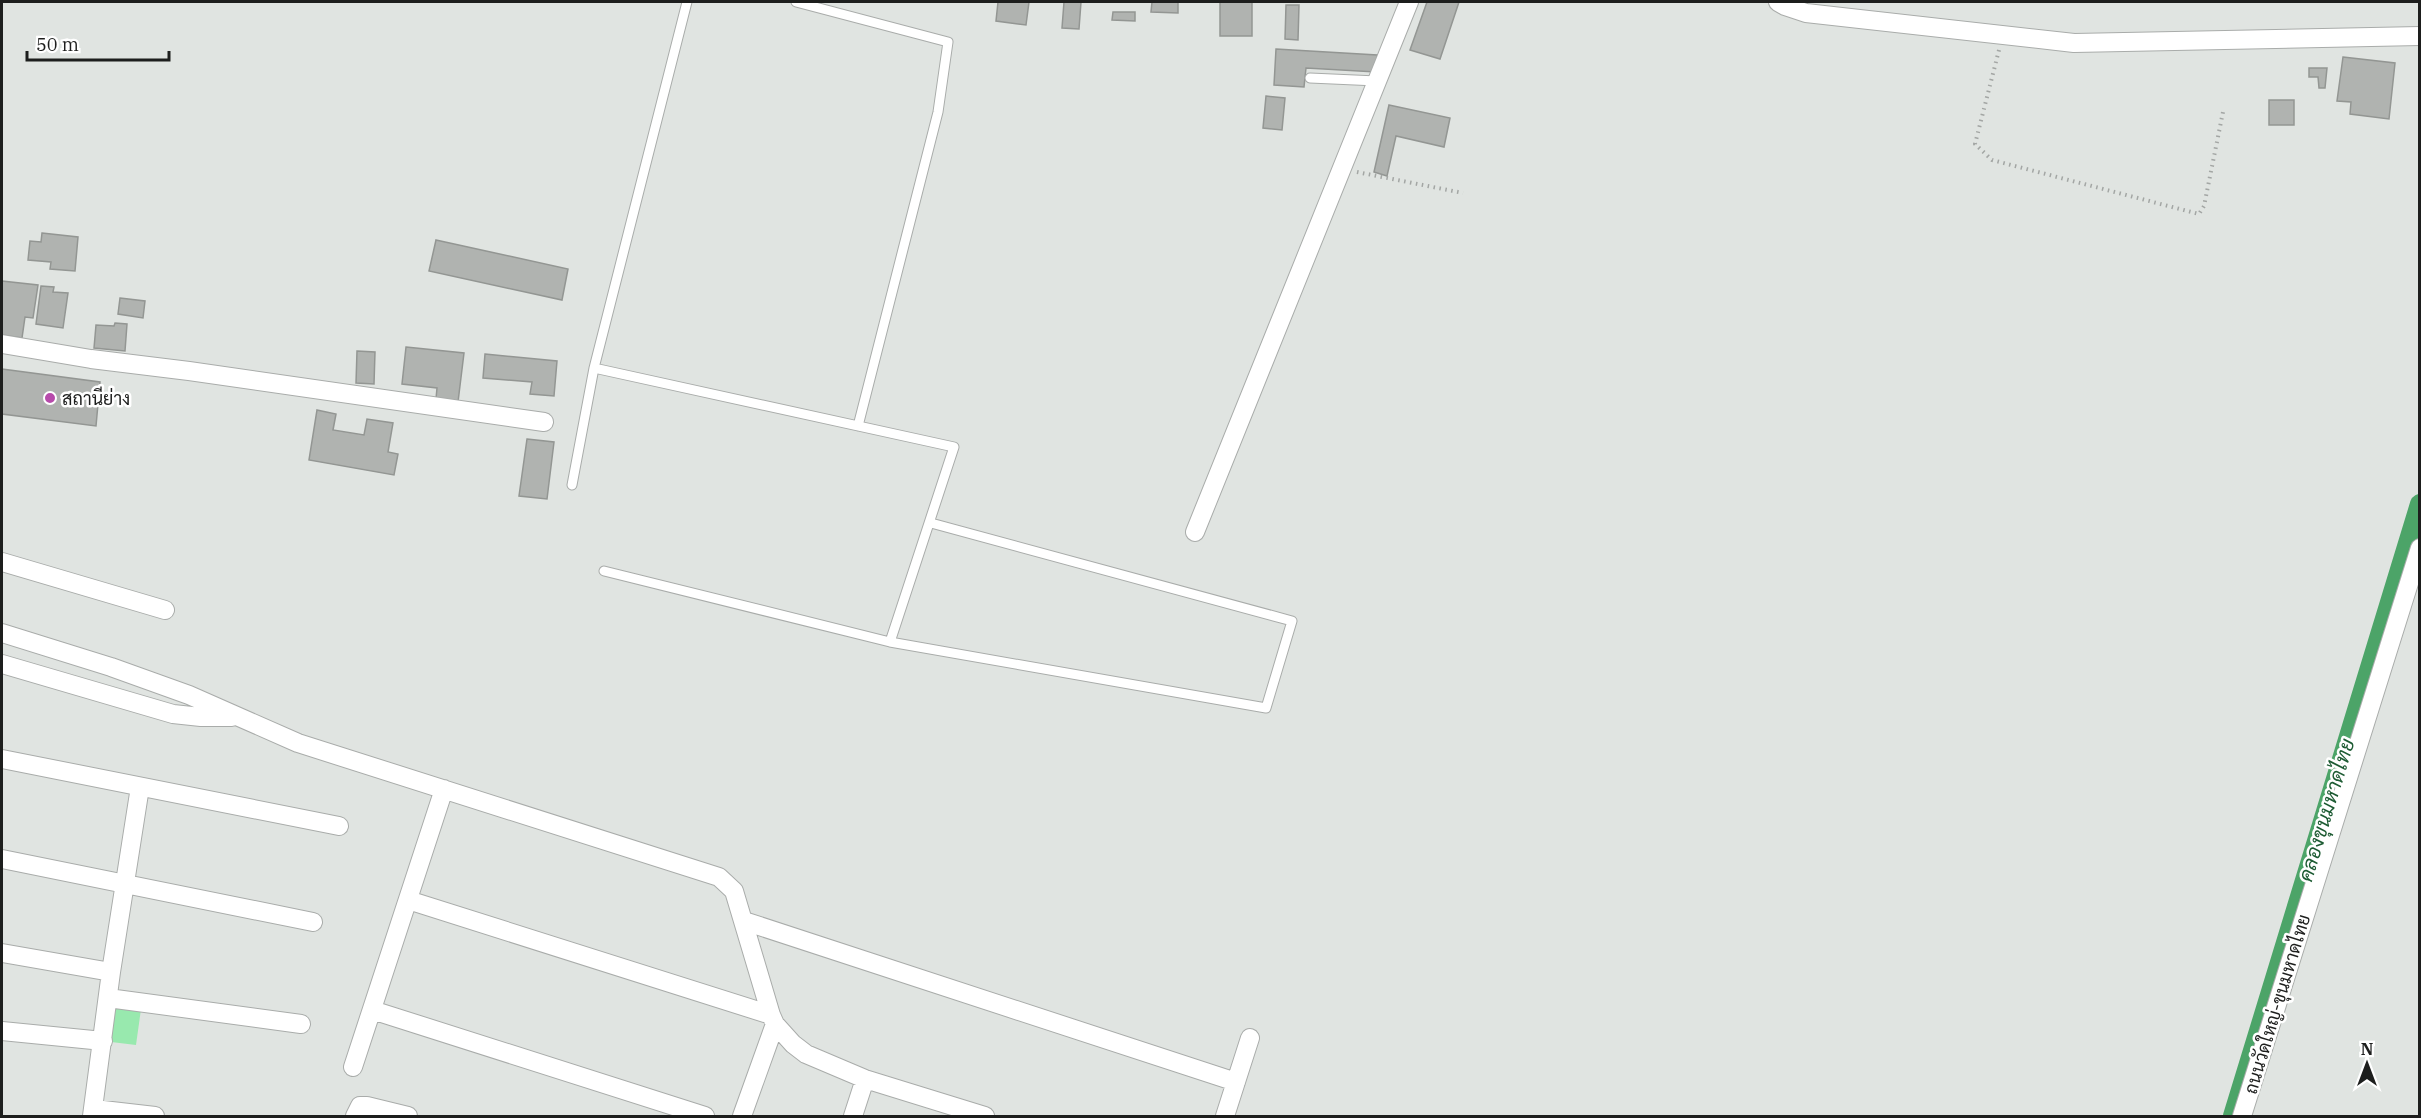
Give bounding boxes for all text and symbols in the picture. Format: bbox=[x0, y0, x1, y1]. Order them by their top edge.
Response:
scale bar bbox=[27, 24, 170, 62]
text: 50 m bbox=[36, 33, 79, 56]
place label: สถานีย่าง bbox=[62, 386, 130, 410]
marker: สถานีย่าง bbox=[43, 391, 57, 405]
water label: คลองขุนมหาดไทย bbox=[2291, 735, 2362, 885]
street label: ถนนวัดใหญ่-ขุนมหาดไทย bbox=[2238, 911, 2316, 1097]
north arrow bbox=[2337, 1034, 2397, 1094]
text: N bbox=[2361, 1039, 2373, 1059]

